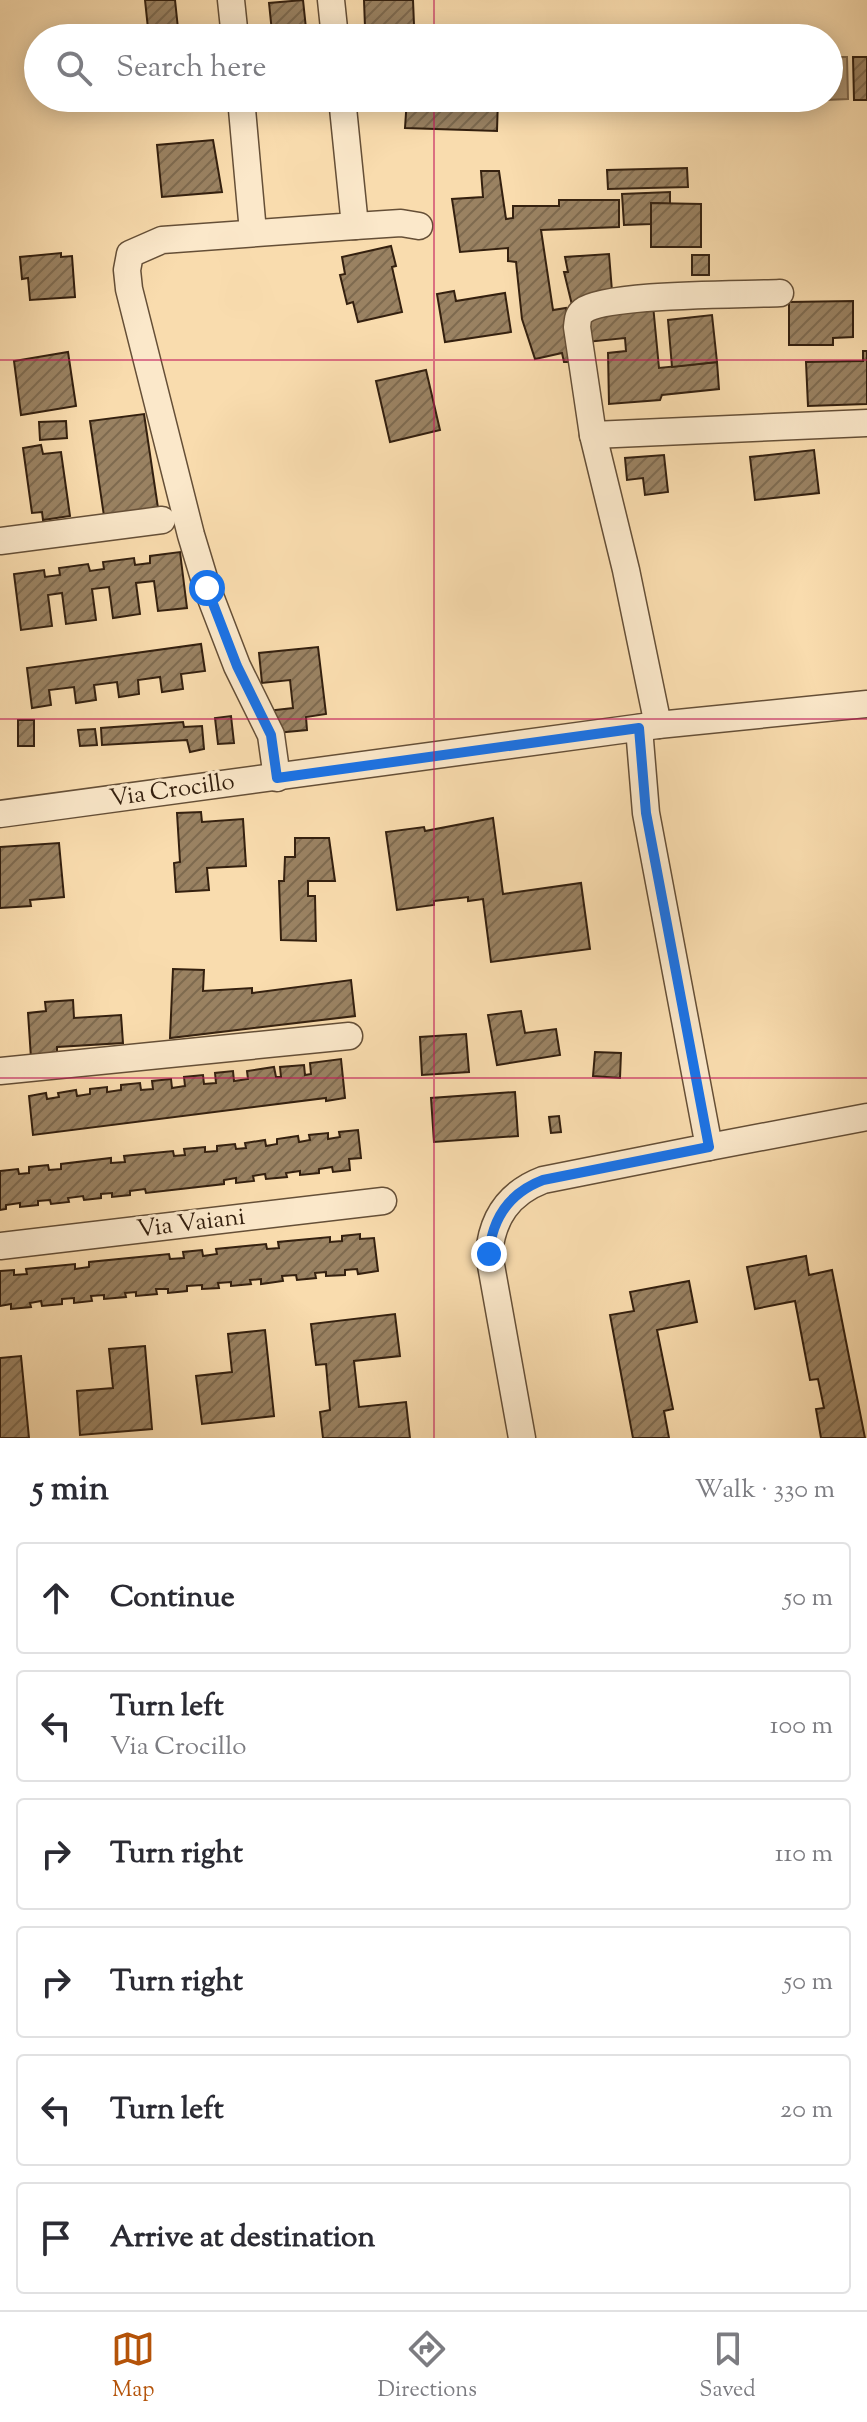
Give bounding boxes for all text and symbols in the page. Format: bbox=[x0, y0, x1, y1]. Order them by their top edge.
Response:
search box bbox=[24, 24, 843, 112]
icon: search bbox=[52, 46, 96, 90]
text: Search here bbox=[116, 47, 266, 90]
route start bbox=[189, 570, 225, 606]
street label: Via Crocillo bbox=[107, 765, 237, 817]
street label: Via Vaiani bbox=[135, 1200, 247, 1248]
route end bbox=[471, 1236, 507, 1272]
text: 5 min bbox=[32, 1466, 109, 1515]
text: Walk · 330 m bbox=[695, 1472, 835, 1509]
icon: ahead bbox=[34, 1576, 78, 1620]
text: Continue bbox=[110, 1577, 235, 1620]
text: 50 m bbox=[783, 1580, 833, 1617]
text: Turn left bbox=[110, 1686, 224, 1729]
icon: left bbox=[34, 1704, 78, 1748]
text: 100 m bbox=[770, 1708, 833, 1745]
text: Via Crocillo bbox=[110, 1729, 247, 1766]
icon: right bbox=[34, 1832, 78, 1876]
text: Turn right bbox=[110, 1833, 243, 1876]
text: 110 m bbox=[775, 1836, 833, 1873]
icon: right bbox=[34, 1960, 78, 2004]
text: Turn right bbox=[110, 1961, 243, 2004]
text: 50 m bbox=[783, 1964, 833, 2001]
icon: left bbox=[34, 2088, 78, 2132]
text: Turn left bbox=[110, 2089, 224, 2132]
text: 20 m bbox=[780, 2092, 833, 2129]
icon: arrive bbox=[34, 2216, 78, 2260]
text: Arrive at destination bbox=[110, 2217, 375, 2260]
tab: Map bbox=[111, 2327, 155, 2407]
tab: Directions bbox=[378, 2327, 477, 2407]
tab: Saved bbox=[699, 2327, 756, 2407]

